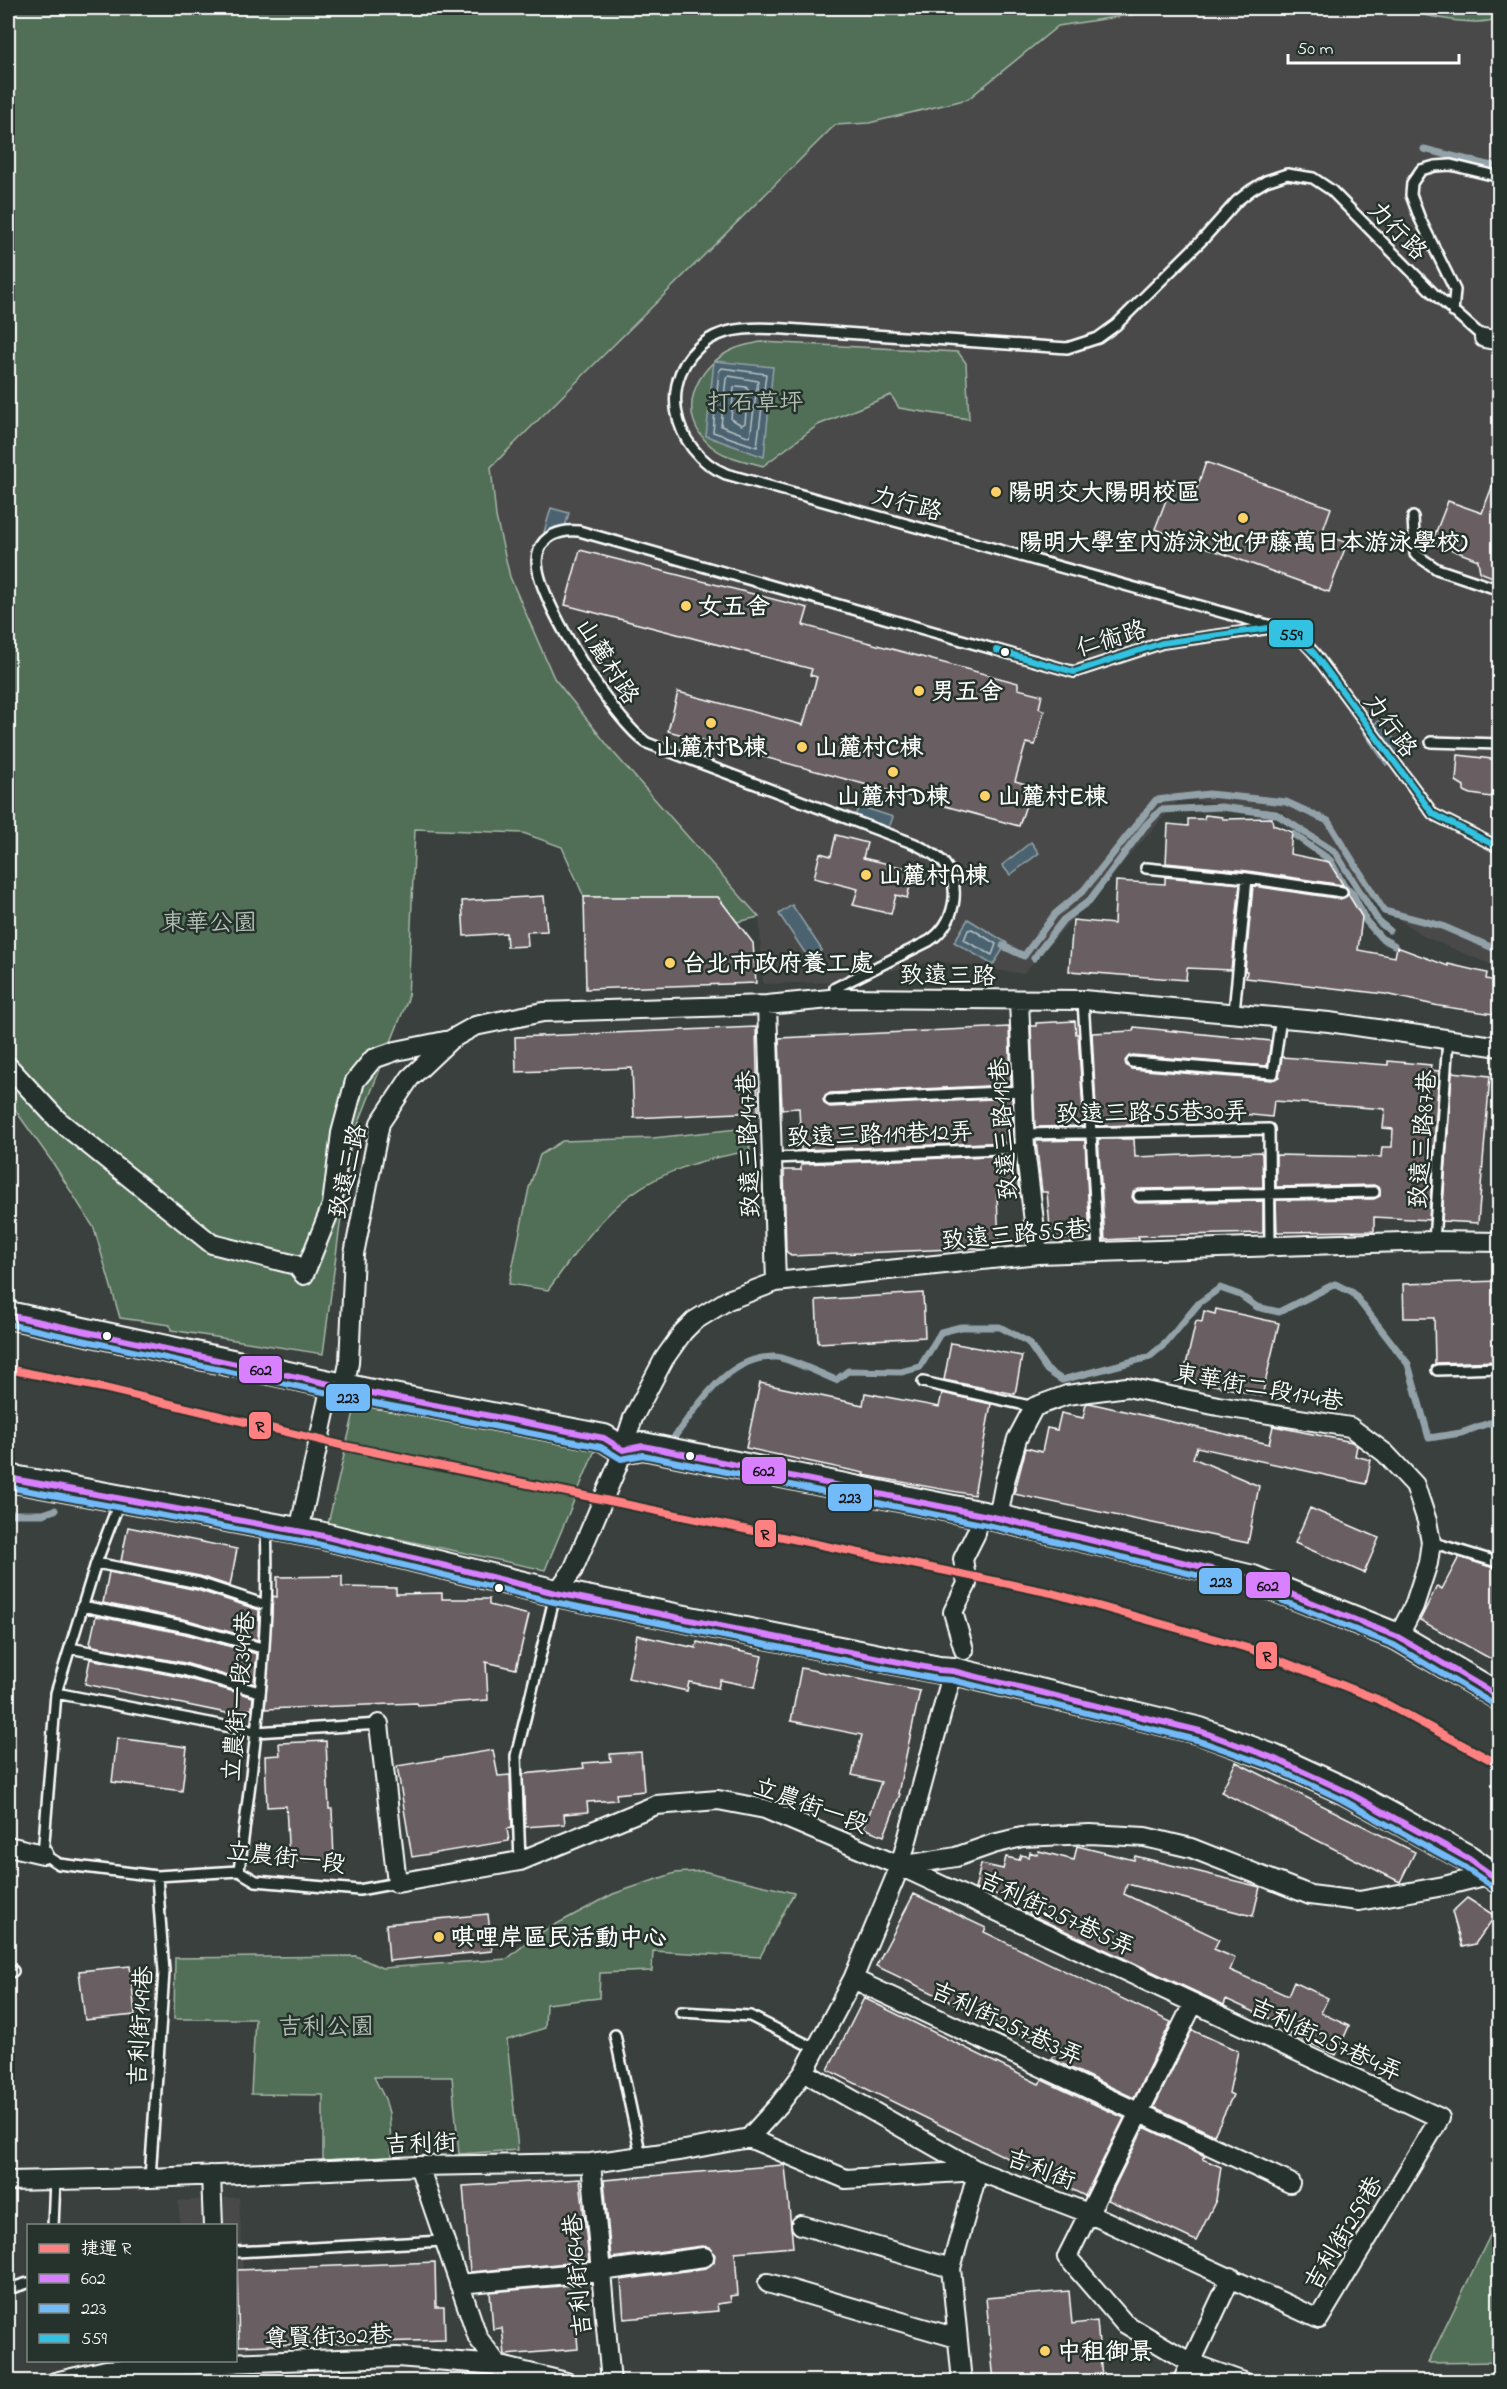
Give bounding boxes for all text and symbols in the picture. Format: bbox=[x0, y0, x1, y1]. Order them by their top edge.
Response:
scale bar bbox=[1288, 27, 1459, 65]
text: 50 m bbox=[1297, 37, 1334, 63]
street label: 力行路 bbox=[1358, 194, 1434, 270]
park label: 打石草坪 bbox=[707, 387, 803, 422]
place label: 陽明交大陽明校區 bbox=[1008, 477, 1200, 512]
street label: 力行路 bbox=[867, 479, 946, 532]
marker: 陽明交大陽明校區 bbox=[989, 485, 1003, 499]
marker: 陽明大學室內游泳池(伊藤萬日本游泳學校) bbox=[1236, 511, 1250, 525]
place label: 陽明大學室內游泳池(伊藤萬日本游泳學校) bbox=[1018, 527, 1468, 562]
place label: 女五舍 bbox=[698, 591, 770, 626]
marker: 女五舍 bbox=[679, 599, 693, 613]
street label: 山麓村路 bbox=[566, 612, 646, 712]
street label: 仁術路 bbox=[1072, 613, 1151, 668]
line badge: 559 bbox=[1268, 619, 1314, 648]
text: 559 bbox=[1279, 624, 1303, 648]
unlabelled marker bbox=[999, 646, 1011, 658]
place label: 男五舍 bbox=[931, 676, 1003, 711]
marker: 男五舍 bbox=[912, 684, 926, 698]
street label: 力行路 bbox=[1354, 687, 1424, 766]
marker: 山麓村B棟 bbox=[704, 716, 718, 730]
place label: 山麓村B棟 bbox=[655, 732, 768, 767]
place label: 山麓村C棟 bbox=[814, 732, 924, 767]
marker: 山麓村C棟 bbox=[795, 740, 809, 754]
marker: 山麓村D棟 bbox=[886, 765, 900, 779]
place label: 山麓村D棟 bbox=[836, 781, 951, 816]
place label: 山麓村E棟 bbox=[997, 781, 1109, 816]
marker: 山麓村E棟 bbox=[978, 789, 992, 803]
place label: 山麓村A棟 bbox=[878, 860, 990, 895]
marker: 山麓村A棟 bbox=[859, 868, 873, 882]
park label: 東華公園 bbox=[161, 907, 257, 942]
place label: 台北市政府養工處 bbox=[682, 948, 874, 983]
marker: 台北市政府養工處 bbox=[663, 956, 677, 970]
street label: 致遠三路 bbox=[900, 959, 996, 996]
street label: 致遠三路119巷 bbox=[983, 1057, 1028, 1201]
street label: 致遠三路87巷 bbox=[1402, 1069, 1447, 1210]
street label: 致遠三路147巷 bbox=[730, 1070, 771, 1218]
street label: 致遠三路55巷30弄 bbox=[1056, 1095, 1248, 1134]
street label: 致遠三路119巷12弄 bbox=[787, 1116, 974, 1157]
street label: 致遠三路 bbox=[322, 1121, 377, 1222]
street label: 致遠三路55巷 bbox=[940, 1213, 1090, 1260]
unlabelled marker bbox=[101, 1330, 113, 1342]
line badge: 602 bbox=[238, 1355, 283, 1384]
street label: 東華街二段174巷 bbox=[1171, 1357, 1346, 1422]
text: 602 bbox=[249, 1359, 272, 1383]
line badge: 223 bbox=[325, 1383, 371, 1412]
text: 223 bbox=[336, 1387, 360, 1411]
line badge: R bbox=[248, 1411, 272, 1440]
text: R bbox=[255, 1415, 266, 1439]
unlabelled marker bbox=[684, 1450, 696, 1462]
line badge: 602 bbox=[741, 1456, 787, 1485]
text: 602 bbox=[752, 1460, 775, 1484]
line badge: 223 bbox=[827, 1483, 873, 1512]
text: 223 bbox=[838, 1487, 862, 1511]
line badge: R bbox=[754, 1519, 777, 1548]
text: R bbox=[760, 1523, 771, 1547]
line badge: 223 bbox=[1198, 1567, 1243, 1595]
text: 223 bbox=[1209, 1571, 1233, 1595]
line badge: 602 bbox=[1245, 1571, 1291, 1599]
text: 602 bbox=[1256, 1575, 1279, 1599]
unlabelled marker bbox=[493, 1582, 505, 1594]
street label: 立農街一段349巷 bbox=[216, 1610, 265, 1783]
line badge: R bbox=[1255, 1641, 1278, 1670]
text: R bbox=[1262, 1645, 1273, 1669]
street label: 立農街一段 bbox=[748, 1770, 873, 1844]
street label: 立農街一段 bbox=[224, 1835, 347, 1884]
street label: 吉利街257巷5弄 bbox=[972, 1864, 1140, 1967]
place label: 唭哩岸區民活動中心 bbox=[451, 1922, 667, 1957]
marker: 唭哩岸區民活動中心 bbox=[432, 1930, 446, 1944]
street label: 吉利街149巷 bbox=[122, 1965, 163, 2087]
street label: 吉利街257巷3弄 bbox=[924, 1974, 1088, 2076]
street label: 吉利街257巷4弄 bbox=[1243, 1990, 1407, 2092]
park label: 吉利公園 bbox=[278, 2011, 374, 2046]
street label: 吉利街 bbox=[384, 2127, 458, 2164]
street label: 吉利街 bbox=[1000, 2142, 1080, 2201]
street label: 吉利街259巷 bbox=[1297, 2170, 1393, 2299]
street label: 吉利街164巷 bbox=[557, 2211, 602, 2338]
legend bbox=[27, 2224, 237, 2362]
text: 捷運 R bbox=[81, 2237, 131, 2263]
text: 602 bbox=[81, 2267, 106, 2293]
text: 223 bbox=[81, 2297, 106, 2323]
street label: 尊賢街302巷 bbox=[263, 2319, 393, 2358]
text: 559 bbox=[81, 2327, 108, 2353]
place label: 中租御景 bbox=[1057, 2336, 1153, 2371]
marker: 中租御景 bbox=[1038, 2344, 1052, 2358]

